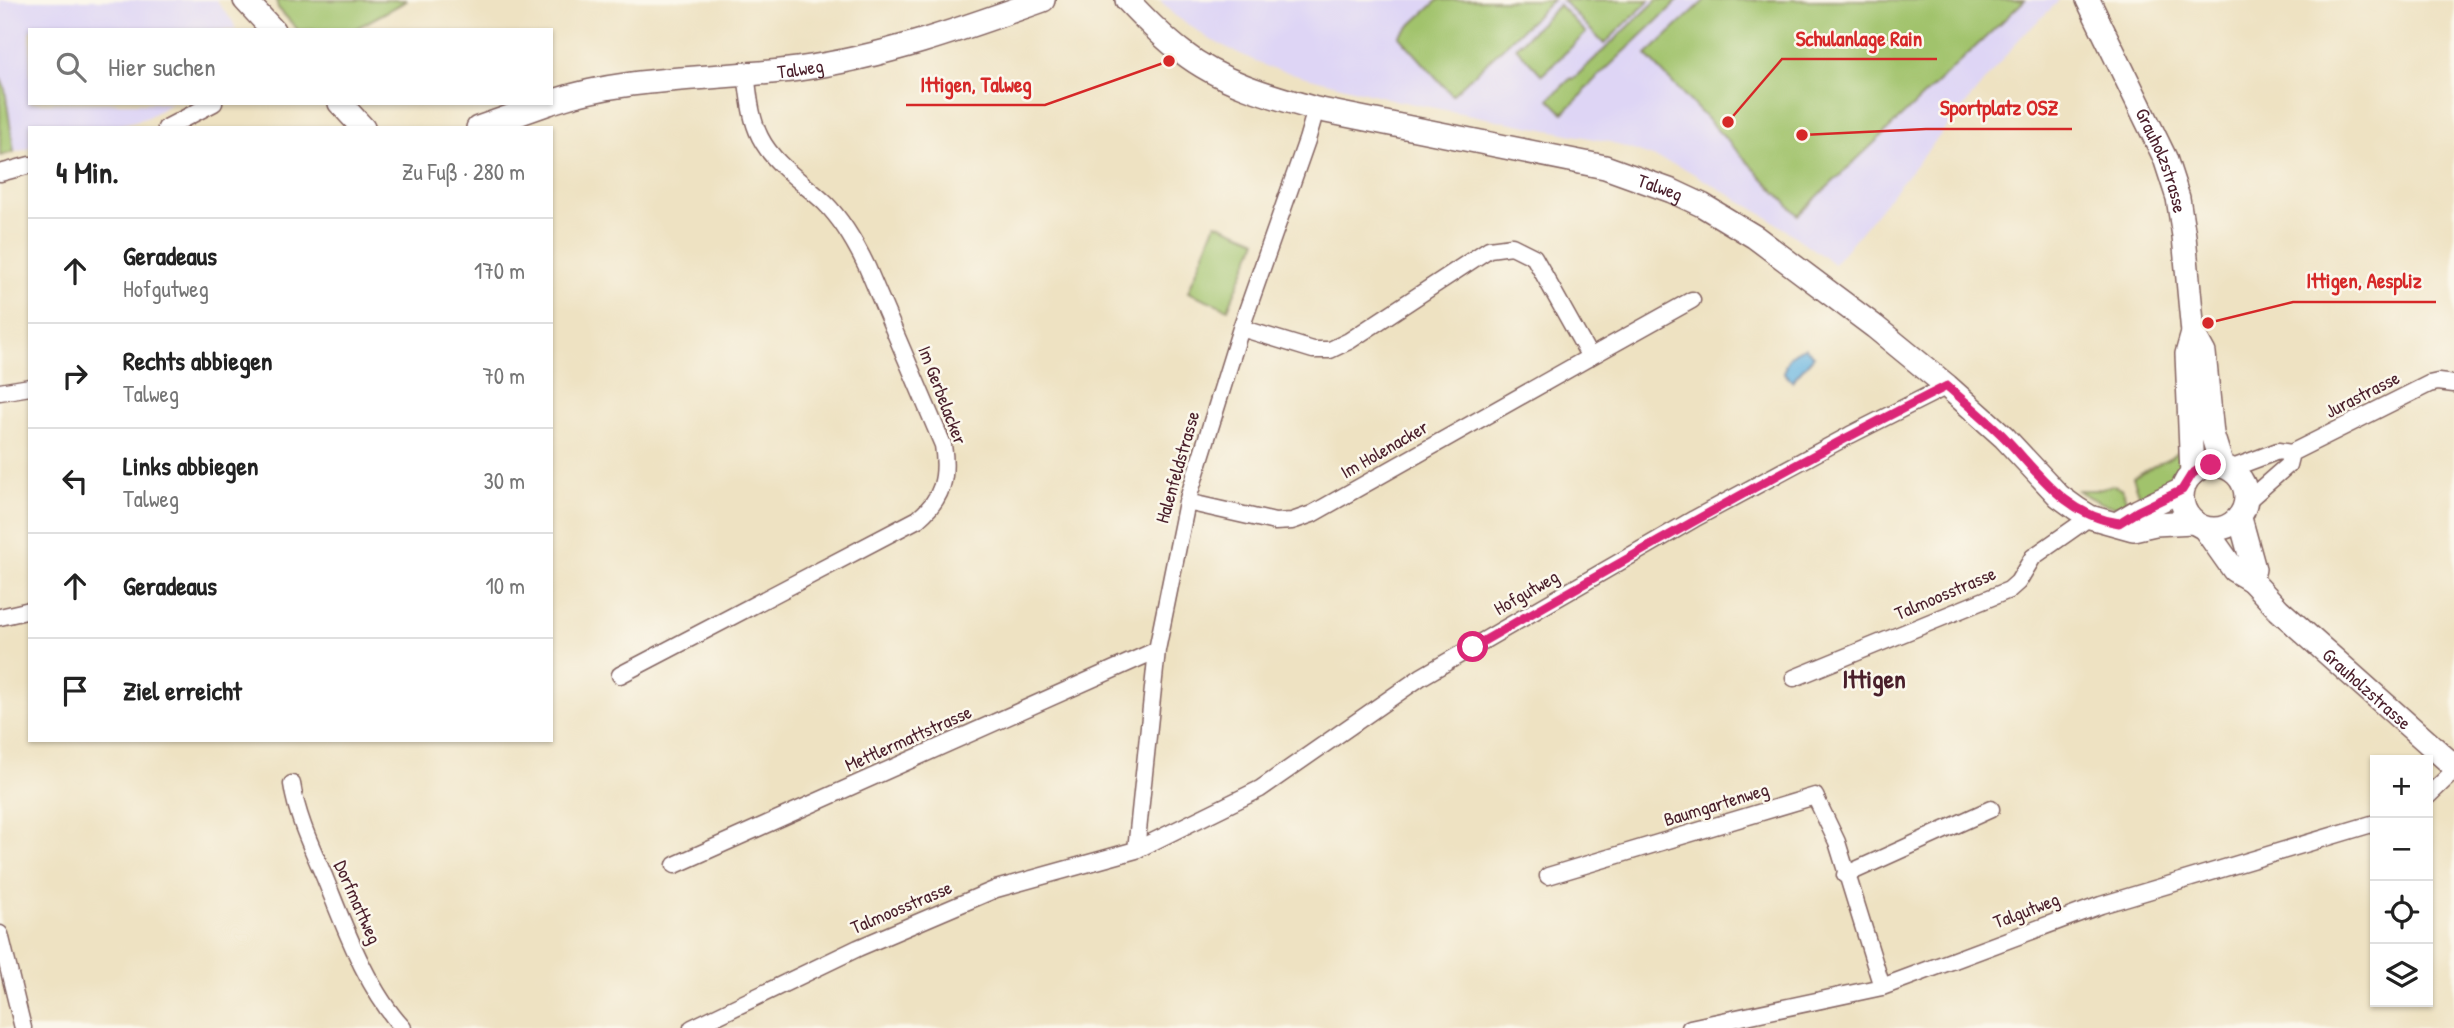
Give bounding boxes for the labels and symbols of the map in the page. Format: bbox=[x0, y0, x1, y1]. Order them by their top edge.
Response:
callout: Schulanlage Rain bbox=[1782, 17, 1937, 59]
text: Schulanlage Rain bbox=[1796, 24, 1922, 54]
street label: Talweg bbox=[776, 52, 825, 84]
callout: Ittigen, Talweg bbox=[906, 63, 1045, 105]
text: Ittigen, Talweg bbox=[920, 70, 1032, 100]
callout: Sportplatz OSZ bbox=[1926, 87, 2072, 129]
text: Sportplatz OSZ bbox=[1940, 93, 2058, 123]
street label: Grauholzstrasse bbox=[2129, 103, 2193, 215]
street label: Talweg bbox=[1634, 167, 1687, 207]
callout: Ittigen, Aespliz bbox=[2293, 260, 2436, 302]
text: Ittigen, Aespliz bbox=[2306, 266, 2422, 296]
street label: Im Gerbelacker bbox=[912, 342, 974, 449]
street label: Jurastrasse bbox=[2320, 364, 2404, 424]
street label: Halenfeldstrasse bbox=[1149, 408, 1205, 526]
street label: Im Holenacker bbox=[1335, 413, 1433, 485]
route end bbox=[2195, 449, 2226, 480]
street label: Talmoosstrasse bbox=[1890, 560, 2000, 626]
street label: Hofgutweg bbox=[1489, 563, 1563, 621]
route start bbox=[1457, 631, 1488, 662]
street label: Grauholzstrasse bbox=[2317, 642, 2418, 736]
district label: Ittigen bbox=[1842, 661, 1906, 697]
street label: Mettlermattstrasse bbox=[841, 698, 976, 778]
street label: Baumgartenweg bbox=[1660, 776, 1772, 832]
street label: Dorfmattweg bbox=[328, 856, 388, 948]
street label: Talmoosstrasse bbox=[846, 874, 956, 940]
street label: Talgutweg bbox=[1989, 886, 2063, 934]

